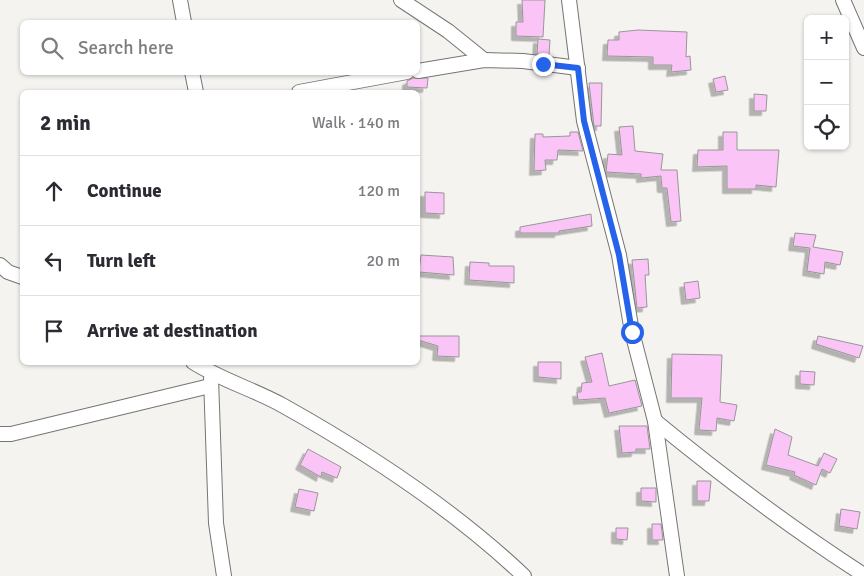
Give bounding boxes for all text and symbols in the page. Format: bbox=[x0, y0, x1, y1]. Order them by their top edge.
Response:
map controls bbox=[804, 15, 849, 150]
button: + bbox=[804, 15, 849, 60]
search box bbox=[20, 20, 420, 75]
icon: search bbox=[38, 34, 66, 62]
text: Search here bbox=[78, 36, 174, 60]
route end bbox=[532, 53, 555, 76]
button: − bbox=[804, 60, 849, 105]
button: locate bbox=[804, 105, 849, 150]
text: 2 min bbox=[40, 110, 91, 136]
text: Walk · 140 m bbox=[312, 113, 400, 133]
icon: ahead bbox=[40, 177, 68, 205]
text: Continue bbox=[87, 179, 162, 203]
text: 120 m bbox=[358, 181, 400, 201]
icon: left bbox=[40, 247, 68, 275]
text: Turn left bbox=[87, 249, 156, 273]
text: 20 m bbox=[366, 251, 400, 271]
icon: arrive bbox=[40, 317, 68, 345]
text: Arrive at destination bbox=[87, 319, 258, 343]
route start bbox=[621, 321, 644, 344]

